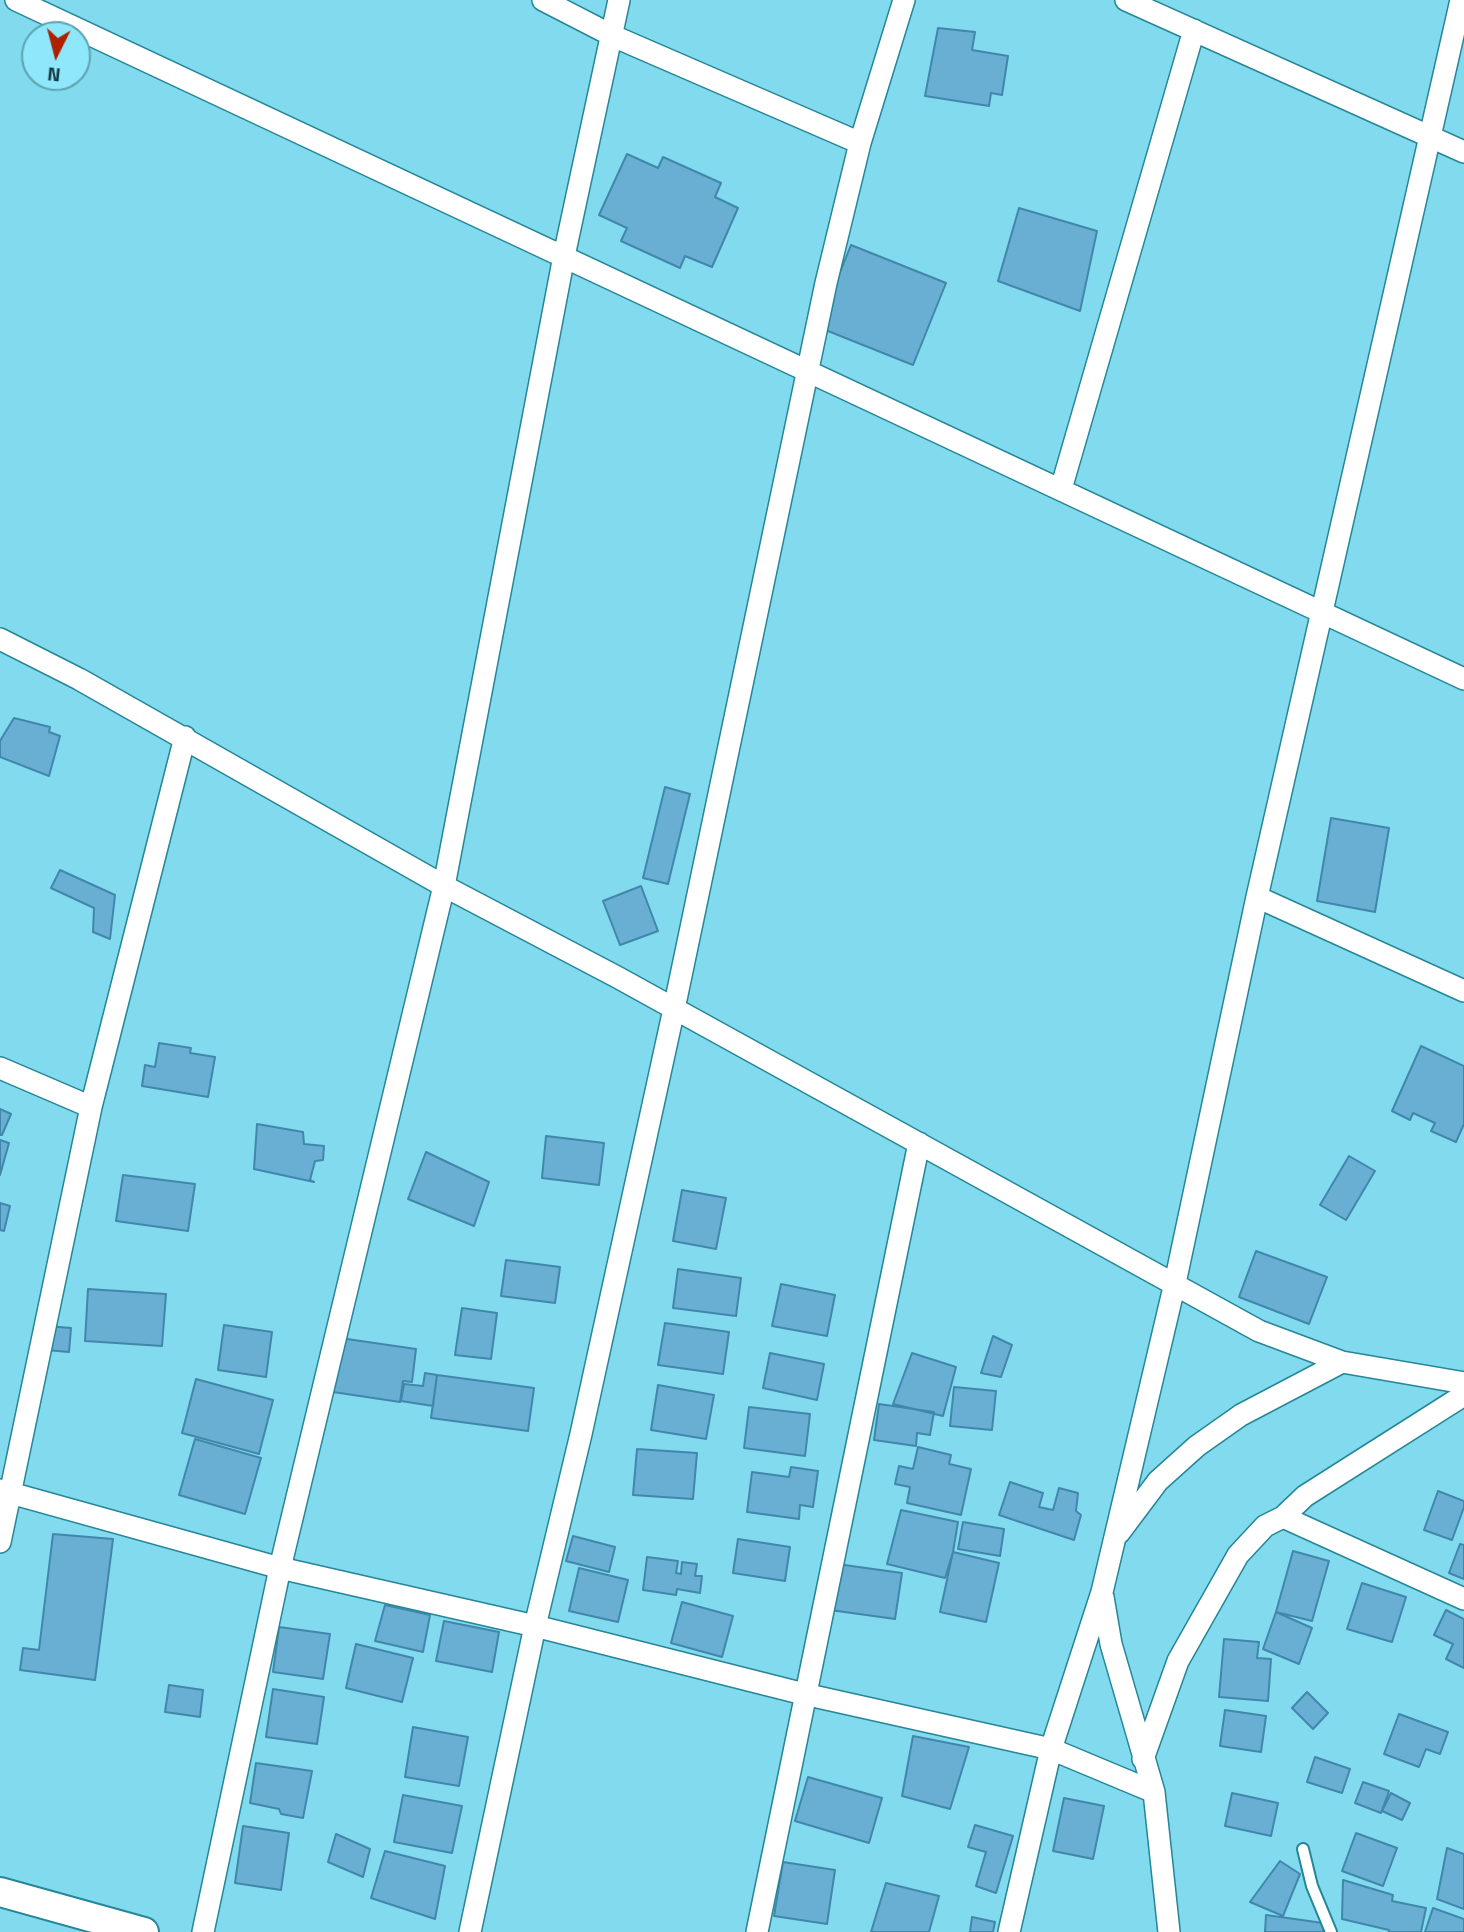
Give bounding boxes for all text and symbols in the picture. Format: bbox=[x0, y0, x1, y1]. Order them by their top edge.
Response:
north arrow bbox=[21, 21, 91, 91]
text: N bbox=[46, 60, 62, 91]

